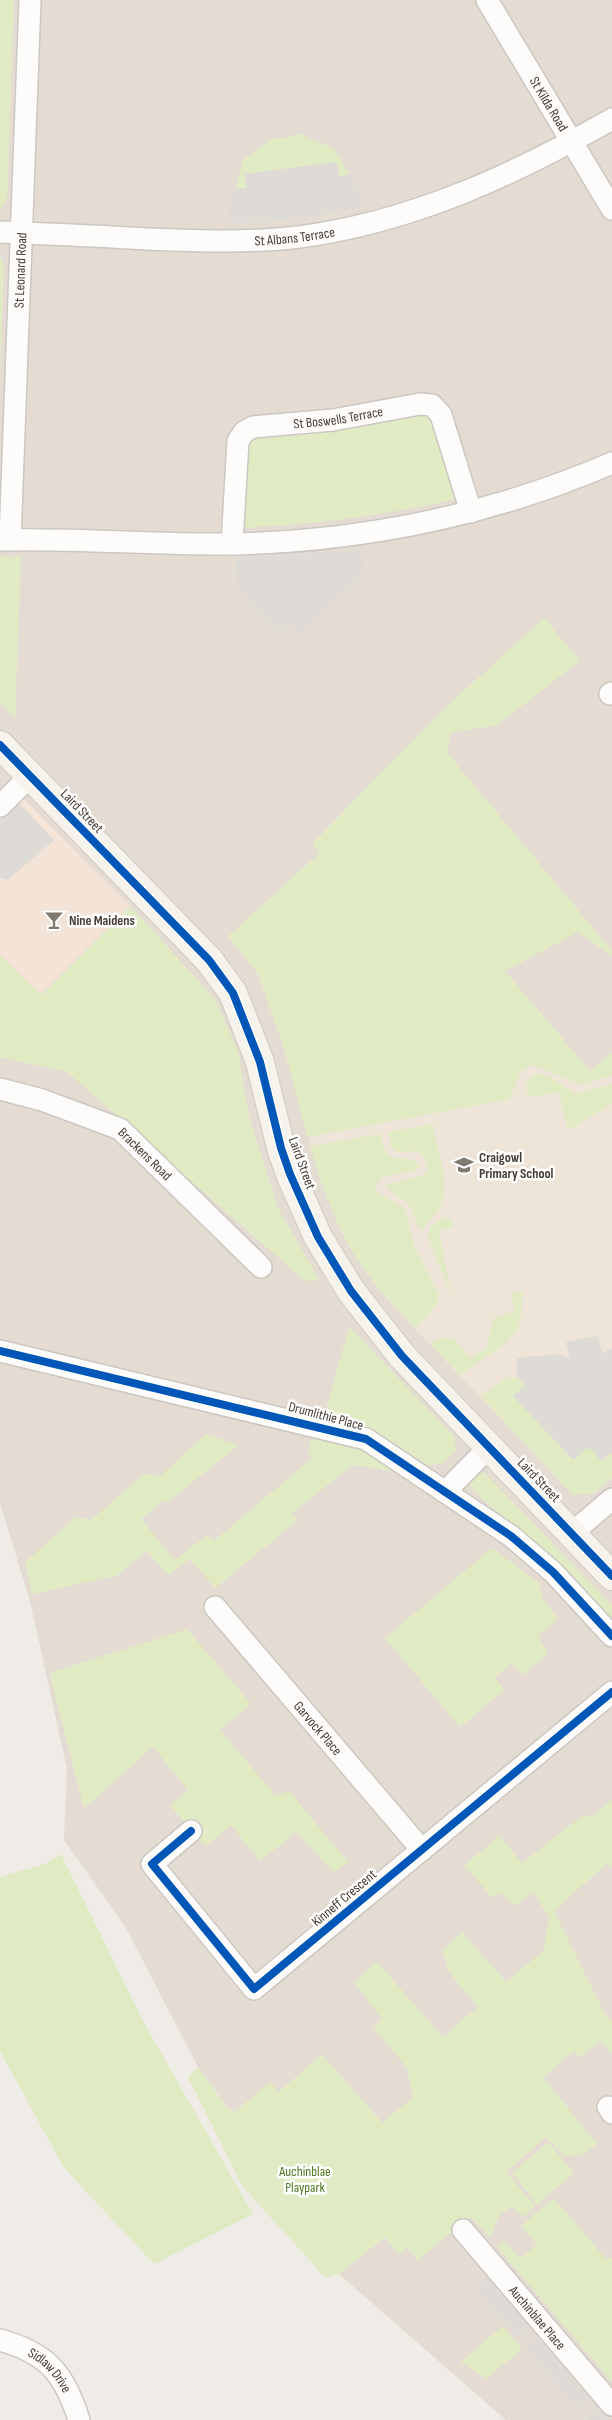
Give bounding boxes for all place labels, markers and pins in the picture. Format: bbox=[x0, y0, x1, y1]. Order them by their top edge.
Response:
bar icon: Nine Maidens bbox=[43, 909, 65, 931]
place label: Nine Maidens bbox=[69, 912, 135, 929]
place label: Craigowl Primary School bbox=[479, 1149, 554, 1182]
school or university icon: Craigowl Primary School bbox=[453, 1154, 475, 1176]

